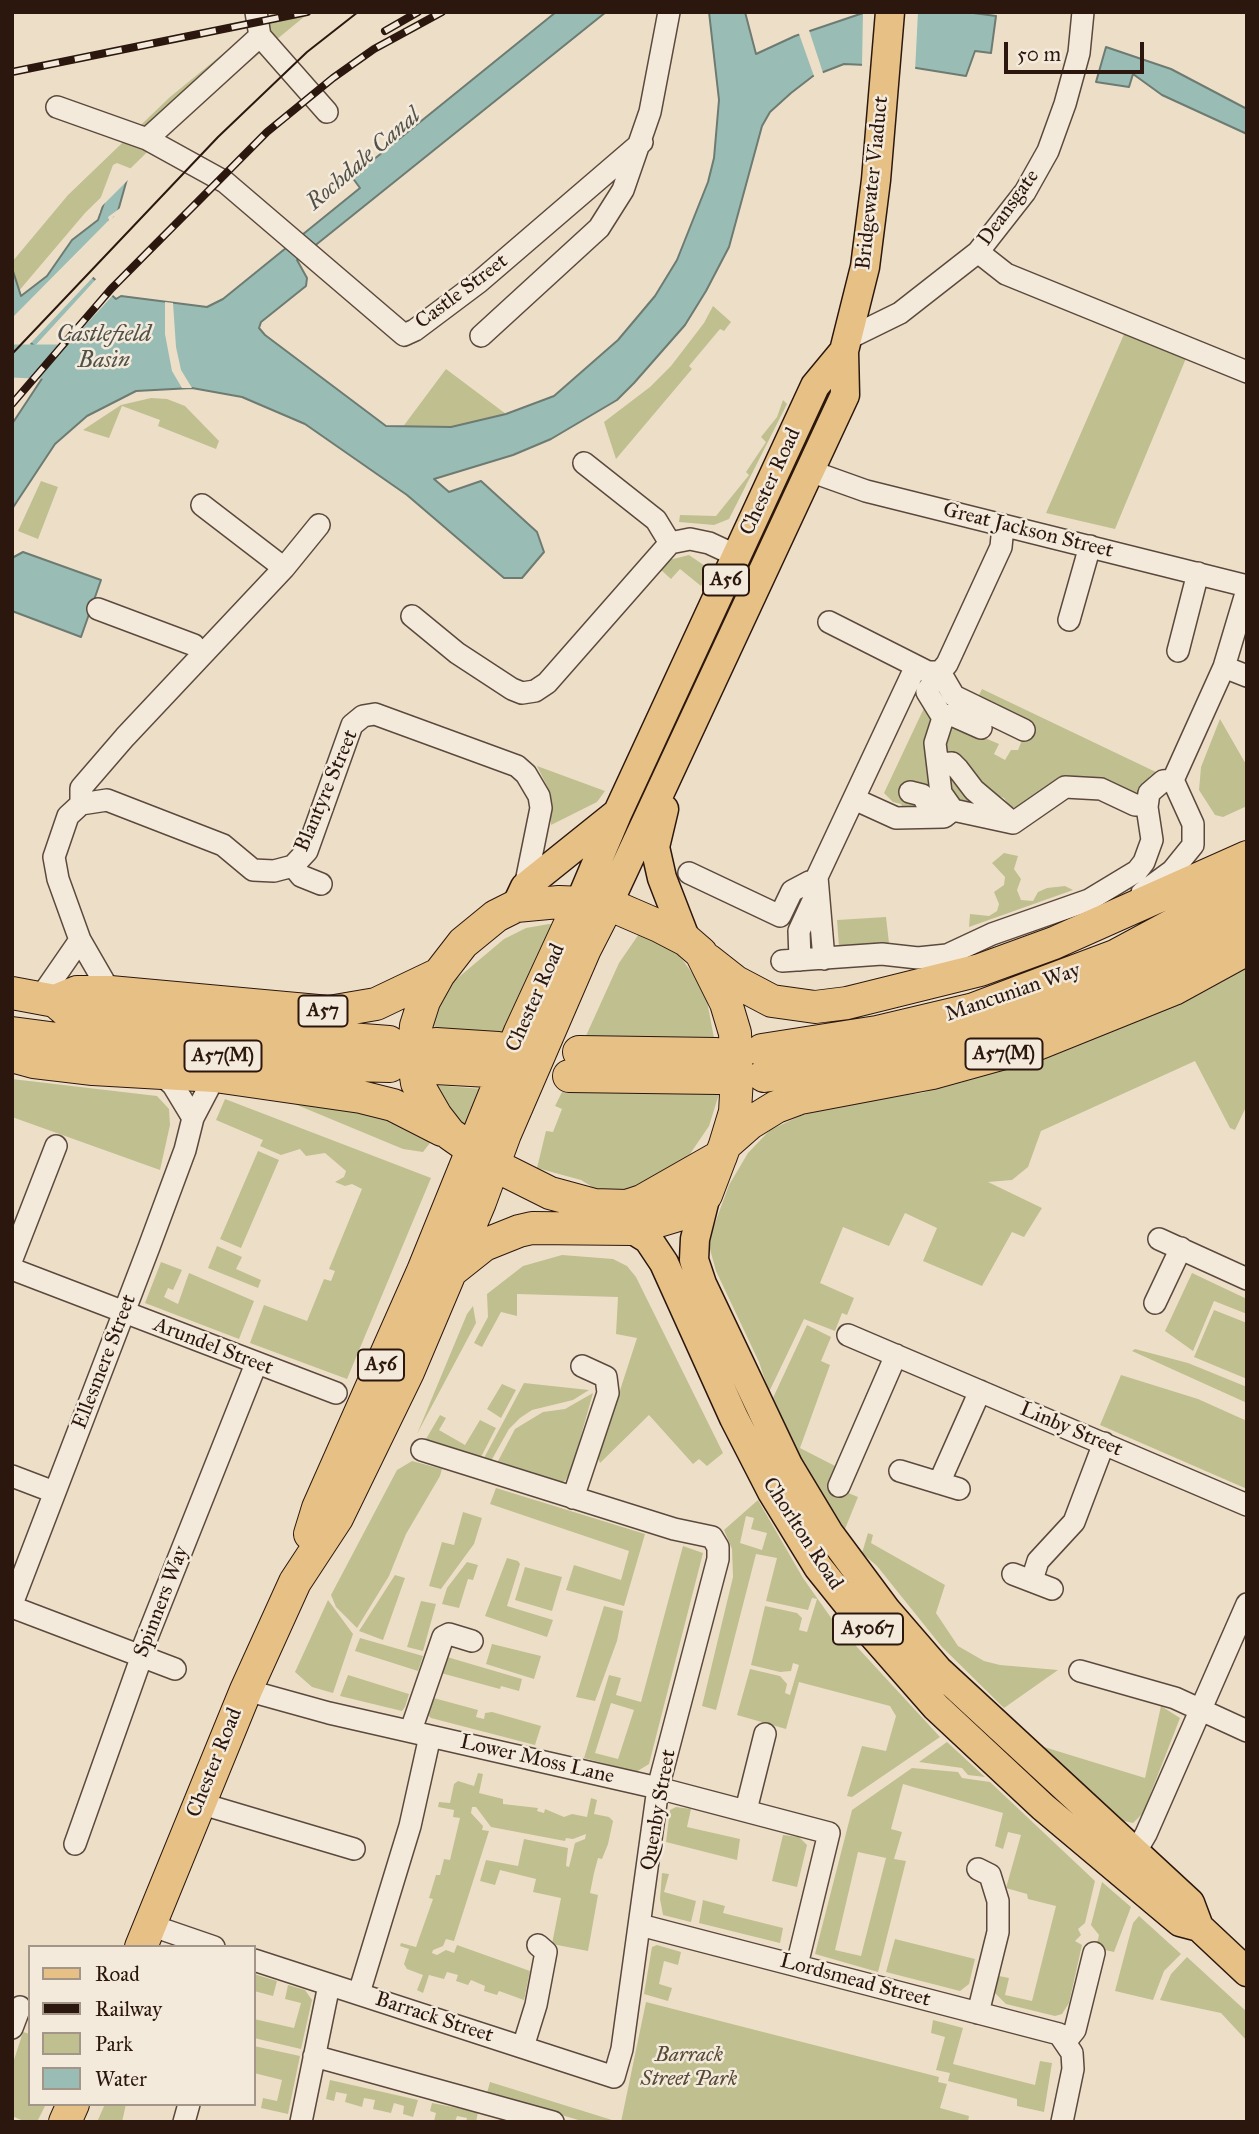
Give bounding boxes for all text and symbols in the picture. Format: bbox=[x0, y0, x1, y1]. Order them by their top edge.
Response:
scale bar bbox=[1007, 28, 1147, 72]
text: 50 m bbox=[1017, 41, 1061, 67]
street label: Bridgewater Viaduct bbox=[851, 95, 895, 271]
water label: Rochdale Canal bbox=[301, 103, 427, 217]
street label: Deansgate bbox=[973, 165, 1045, 251]
street label: Castle Street bbox=[411, 249, 513, 335]
water label: Castlefield Basin bbox=[57, 321, 151, 375]
street label: Chester Road bbox=[735, 424, 807, 540]
street label: Great Jackson Street bbox=[940, 498, 1116, 564]
road number: A56 bbox=[703, 565, 749, 596]
street label: Blantyre Street bbox=[290, 726, 364, 856]
street label: Chester Road bbox=[501, 940, 571, 1056]
street label: Mancunian Way bbox=[942, 958, 1084, 1028]
road number: A57 bbox=[298, 995, 348, 1026]
road number: A57(M) bbox=[965, 1038, 1042, 1070]
road number: A57(M) bbox=[184, 1040, 262, 1072]
street label: Ellesmere Street bbox=[68, 1291, 142, 1433]
street label: Arundel Street bbox=[150, 1313, 276, 1381]
road number: A56 bbox=[358, 1350, 404, 1380]
street label: Linby Street bbox=[1016, 1397, 1126, 1463]
street label: Chorlton Road bbox=[756, 1473, 848, 1595]
street label: Spinners Way bbox=[129, 1543, 195, 1661]
road number: A5067 bbox=[833, 1614, 903, 1644]
street label: Chester Road bbox=[182, 1705, 248, 1821]
street label: Lower Moss Lane bbox=[458, 1730, 616, 1790]
street label: Quenby Street bbox=[636, 1747, 682, 1873]
legend bbox=[28, 1945, 256, 2106]
street label: Lordsmead Street bbox=[777, 1949, 933, 2013]
text: Road bbox=[95, 1961, 140, 1987]
street label: Barrack Street bbox=[372, 1987, 496, 2049]
text: Railway bbox=[95, 1996, 162, 2022]
text: Park bbox=[95, 2031, 133, 2057]
park label: Barrack Street Park bbox=[641, 2043, 737, 2093]
text: Water bbox=[95, 2066, 147, 2092]

